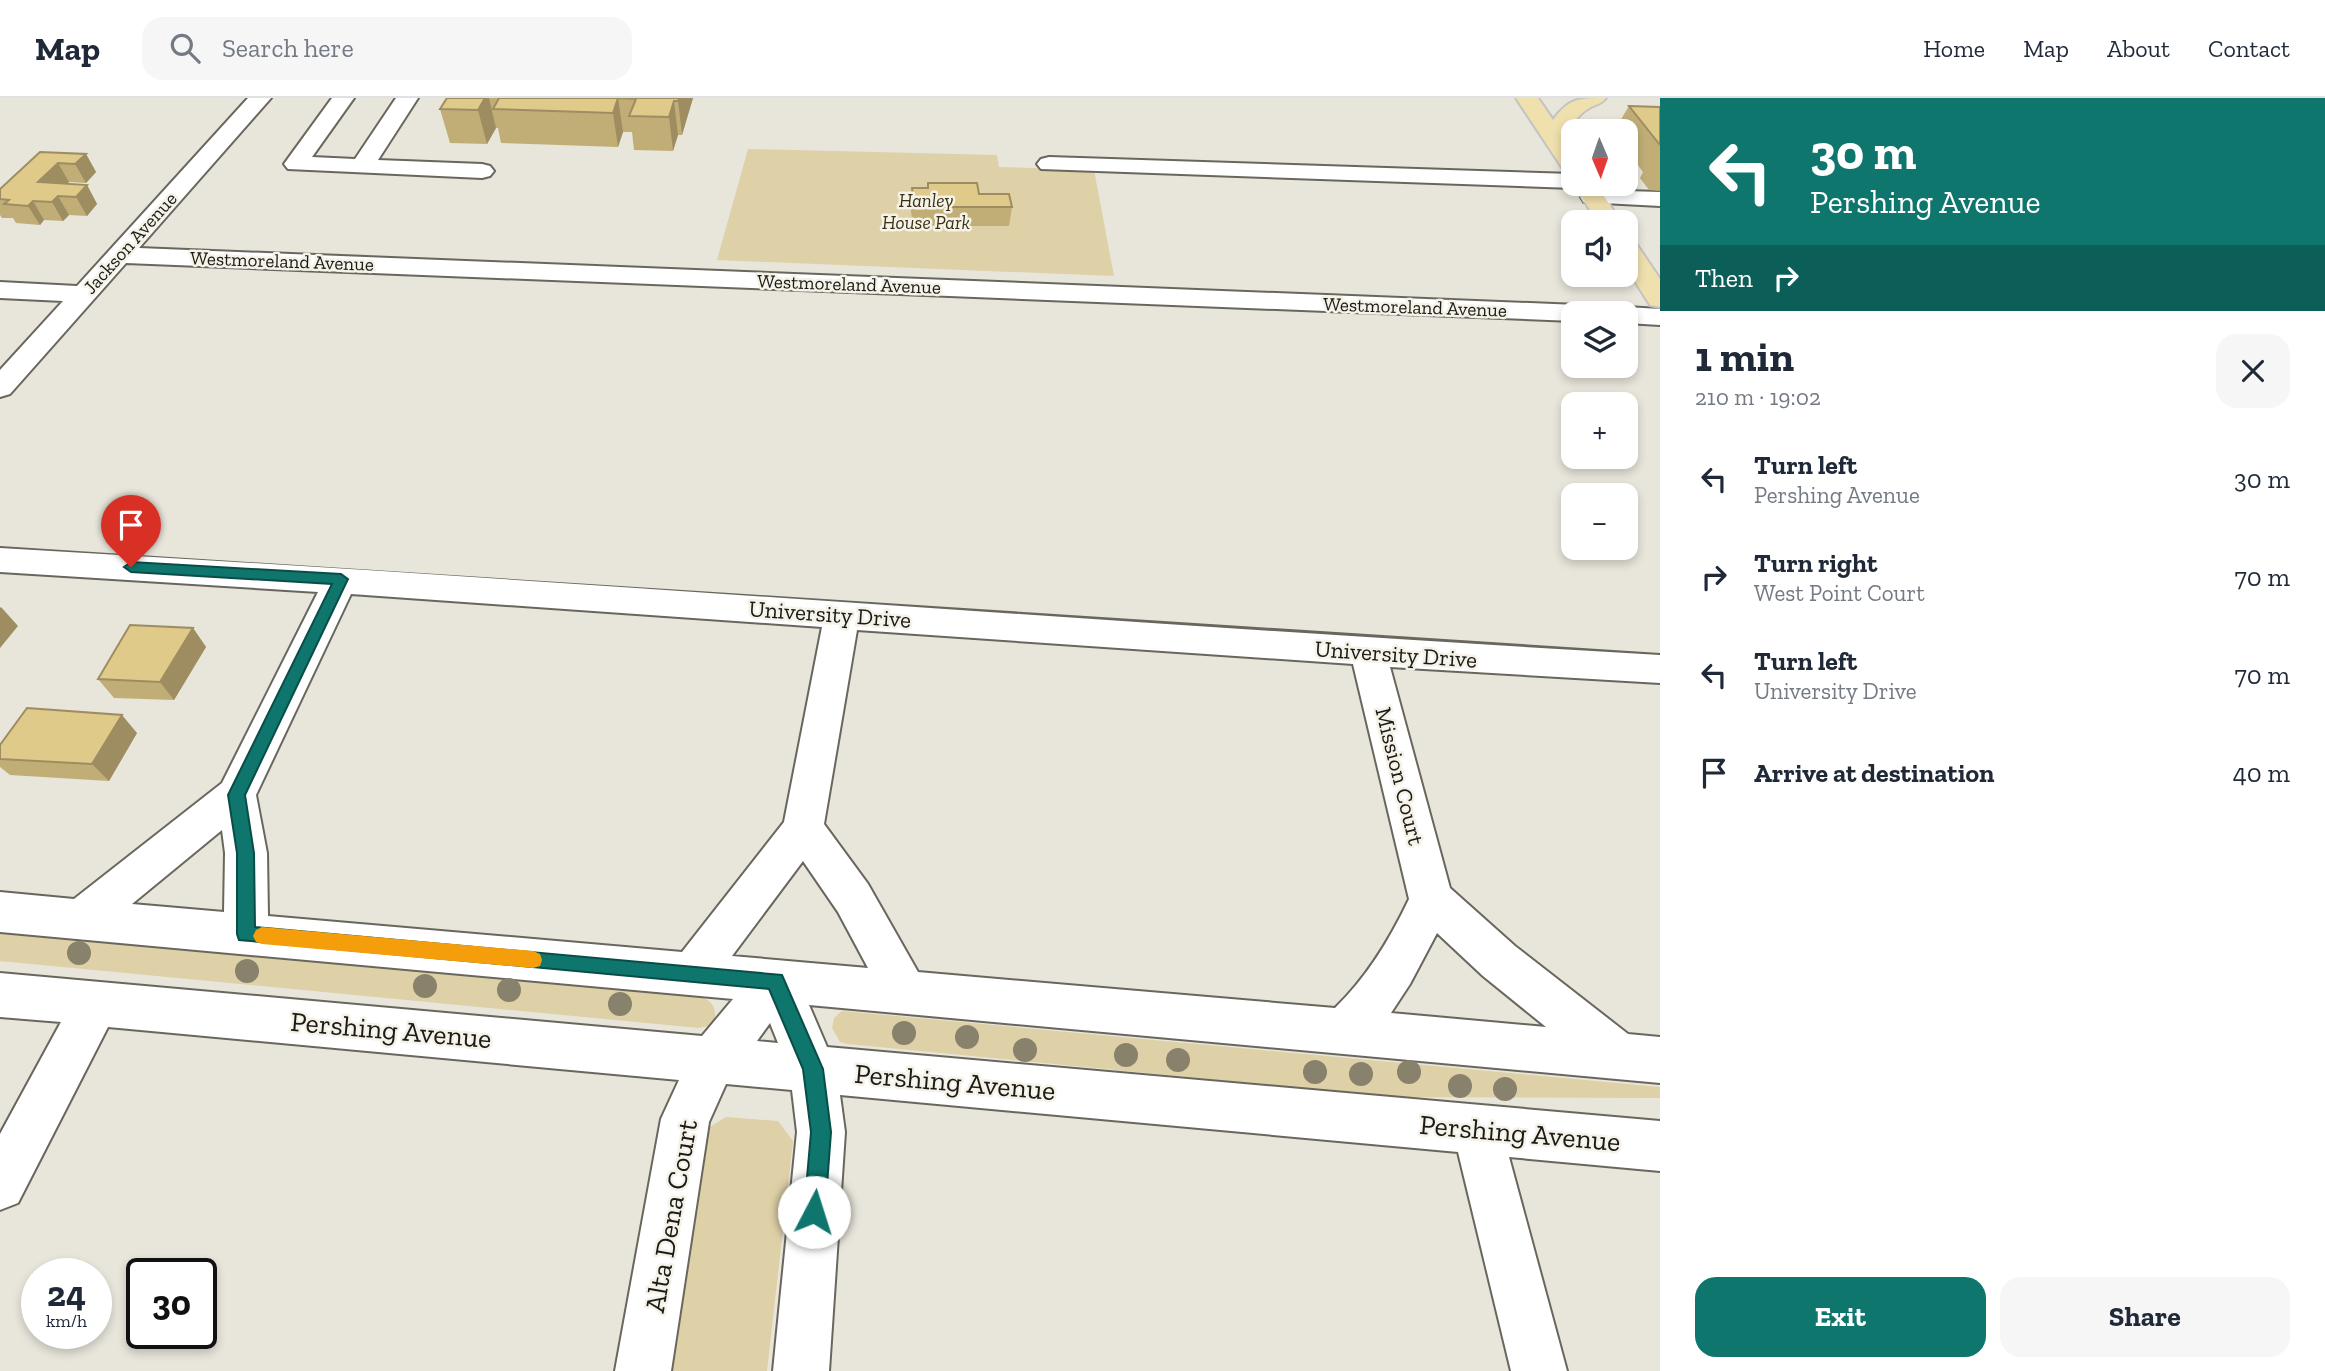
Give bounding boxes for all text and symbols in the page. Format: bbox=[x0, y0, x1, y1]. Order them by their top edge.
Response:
search box bbox=[142, 17, 632, 80]
text: Map bbox=[35, 29, 100, 68]
icon: search bbox=[166, 29, 204, 67]
text: Search here bbox=[222, 32, 354, 64]
text: Home bbox=[1923, 34, 1985, 63]
text: Map bbox=[2023, 34, 2069, 63]
text: About bbox=[2107, 34, 2170, 63]
text: Contact bbox=[2208, 34, 2290, 63]
north arrow bbox=[1561, 119, 1638, 196]
map controls bbox=[1561, 119, 1638, 560]
text: 30 m bbox=[1810, 123, 1916, 182]
icon: left bbox=[1695, 126, 1786, 217]
text: Pershing Avenue bbox=[1810, 183, 2041, 221]
street label: Jackson Avenue bbox=[78, 187, 182, 299]
park label: Hanley House Park bbox=[882, 189, 970, 234]
button: sound bbox=[1561, 210, 1638, 287]
street label: Westmoreland Avenue bbox=[190, 246, 374, 276]
icon: right bbox=[1767, 259, 1805, 297]
text: Then bbox=[1695, 262, 1753, 294]
street label: Westmoreland Avenue bbox=[757, 269, 941, 299]
street label: Westmoreland Avenue bbox=[1323, 292, 1507, 322]
button: layers bbox=[1561, 301, 1638, 378]
text: 1 min bbox=[1695, 331, 1794, 382]
button: close bbox=[2216, 334, 2290, 408]
text: 210 m · 19:02 bbox=[1695, 383, 1821, 411]
button: + bbox=[1561, 392, 1638, 469]
text: Turn left bbox=[1754, 449, 1857, 481]
icon: left bbox=[1695, 460, 1733, 498]
text: 30 m bbox=[2234, 463, 2290, 495]
text: Pershing Avenue bbox=[1754, 481, 1920, 509]
button: − bbox=[1561, 483, 1638, 560]
pin bbox=[101, 495, 161, 567]
icon: arrive bbox=[112, 506, 150, 544]
text: Turn right bbox=[1754, 547, 1877, 579]
icon: right bbox=[1695, 558, 1733, 596]
text: 70 m bbox=[2234, 561, 2290, 593]
text: West Point Court bbox=[1754, 579, 1925, 607]
street label: University Drive bbox=[748, 594, 912, 634]
street label: University Drive bbox=[1314, 634, 1478, 674]
text: Turn left bbox=[1754, 645, 1857, 677]
icon: left bbox=[1695, 656, 1733, 694]
text: 70 m bbox=[2234, 659, 2290, 691]
text: University Drive bbox=[1754, 677, 1917, 705]
street label: Mission Court bbox=[1369, 704, 1431, 848]
icon: arrive bbox=[1695, 754, 1733, 792]
text: Arrive at destination bbox=[1754, 757, 1994, 789]
text: 40 m bbox=[2233, 757, 2290, 789]
street label: Pershing Avenue bbox=[289, 1005, 493, 1055]
street label: Pershing Avenue bbox=[853, 1057, 1057, 1107]
street label: Pershing Avenue bbox=[1418, 1108, 1622, 1158]
street label: Alta Dena Court bbox=[638, 1117, 704, 1315]
position arrow bbox=[777, 1175, 851, 1249]
speed limit sign: 30 bbox=[126, 1258, 217, 1349]
text: 24 bbox=[47, 1273, 86, 1315]
button: Exit bbox=[1695, 1277, 1986, 1357]
button: Share bbox=[2000, 1277, 2290, 1357]
text: km/h bbox=[46, 1310, 87, 1332]

